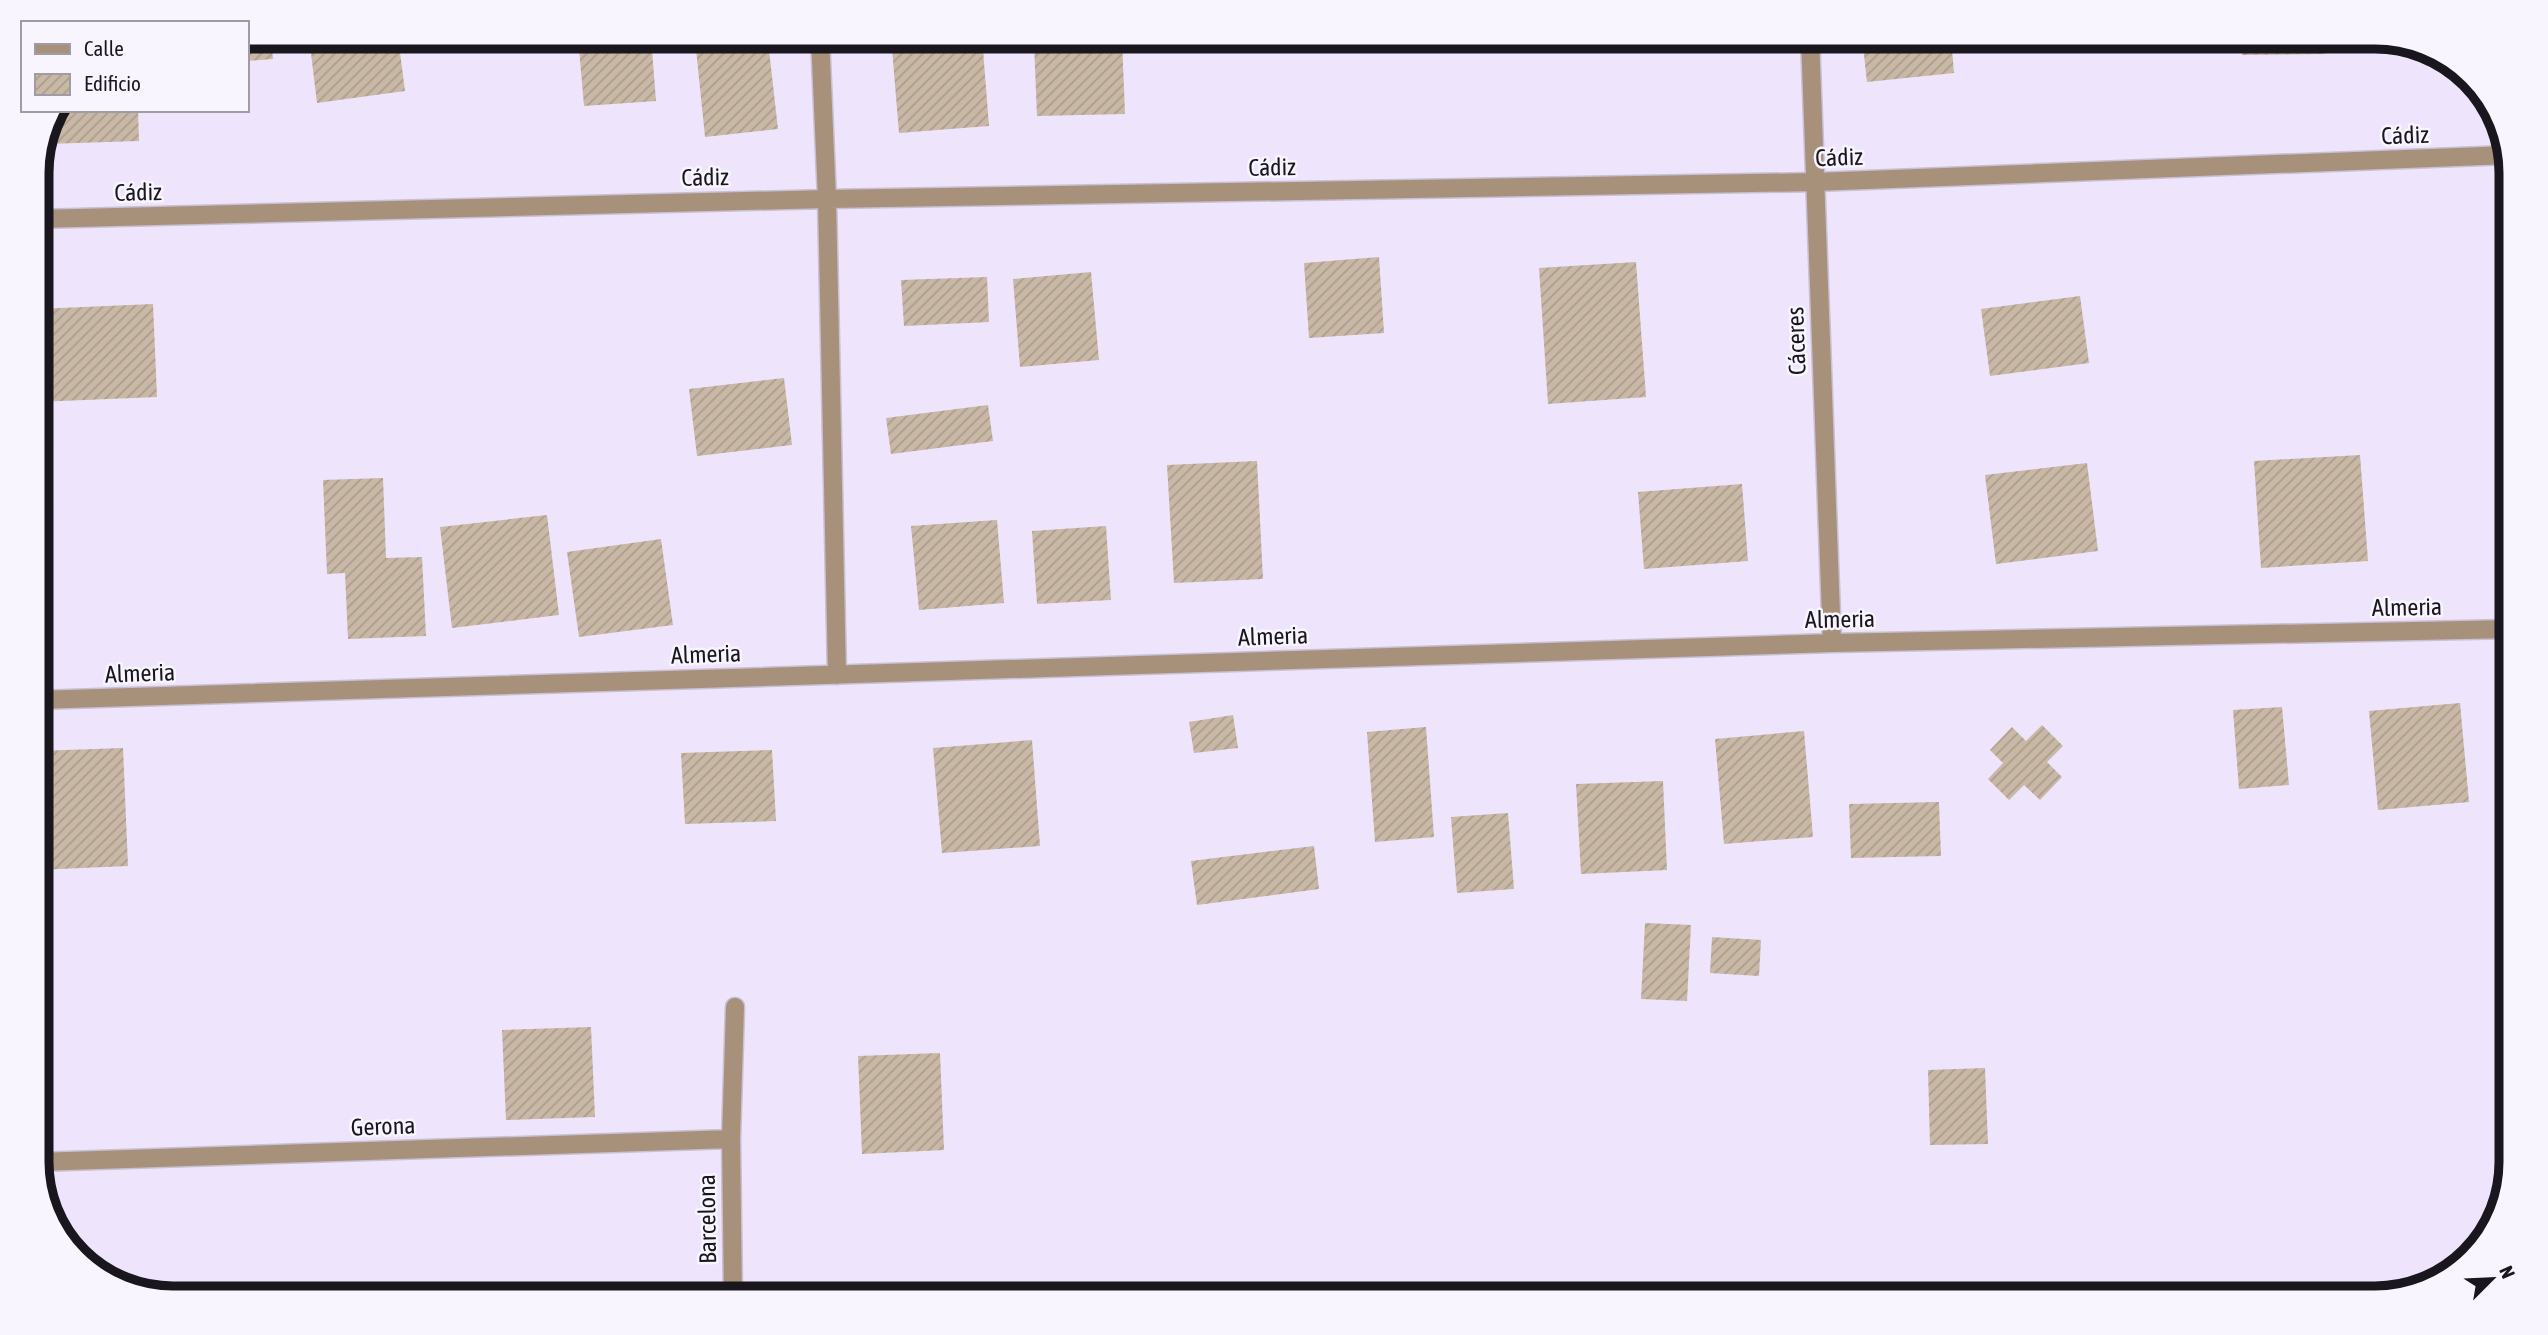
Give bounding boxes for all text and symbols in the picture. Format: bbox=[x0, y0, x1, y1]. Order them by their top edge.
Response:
legend bbox=[21, 21, 248, 112]
text: Calle bbox=[84, 36, 124, 60]
text: Edificio bbox=[84, 71, 141, 95]
street label: Cádiz bbox=[2381, 121, 2430, 149]
street label: Cádiz bbox=[1815, 143, 1864, 171]
street label: Cádiz bbox=[1248, 153, 1296, 181]
street label: Cádiz bbox=[681, 163, 729, 191]
street label: Cádiz bbox=[114, 178, 162, 206]
street label: Cáceres bbox=[1781, 306, 1811, 376]
street label: Almeria bbox=[2372, 593, 2442, 621]
street label: Almeria bbox=[1805, 605, 1875, 633]
street label: Almeria bbox=[1238, 621, 1308, 651]
street label: Almeria bbox=[671, 639, 741, 669]
street label: Almeria bbox=[105, 658, 175, 688]
street label: Gerona bbox=[350, 1111, 416, 1141]
street label: Barcelona bbox=[693, 1174, 721, 1264]
north arrow bbox=[2457, 1244, 2527, 1314]
text: N bbox=[2495, 1262, 2520, 1282]

